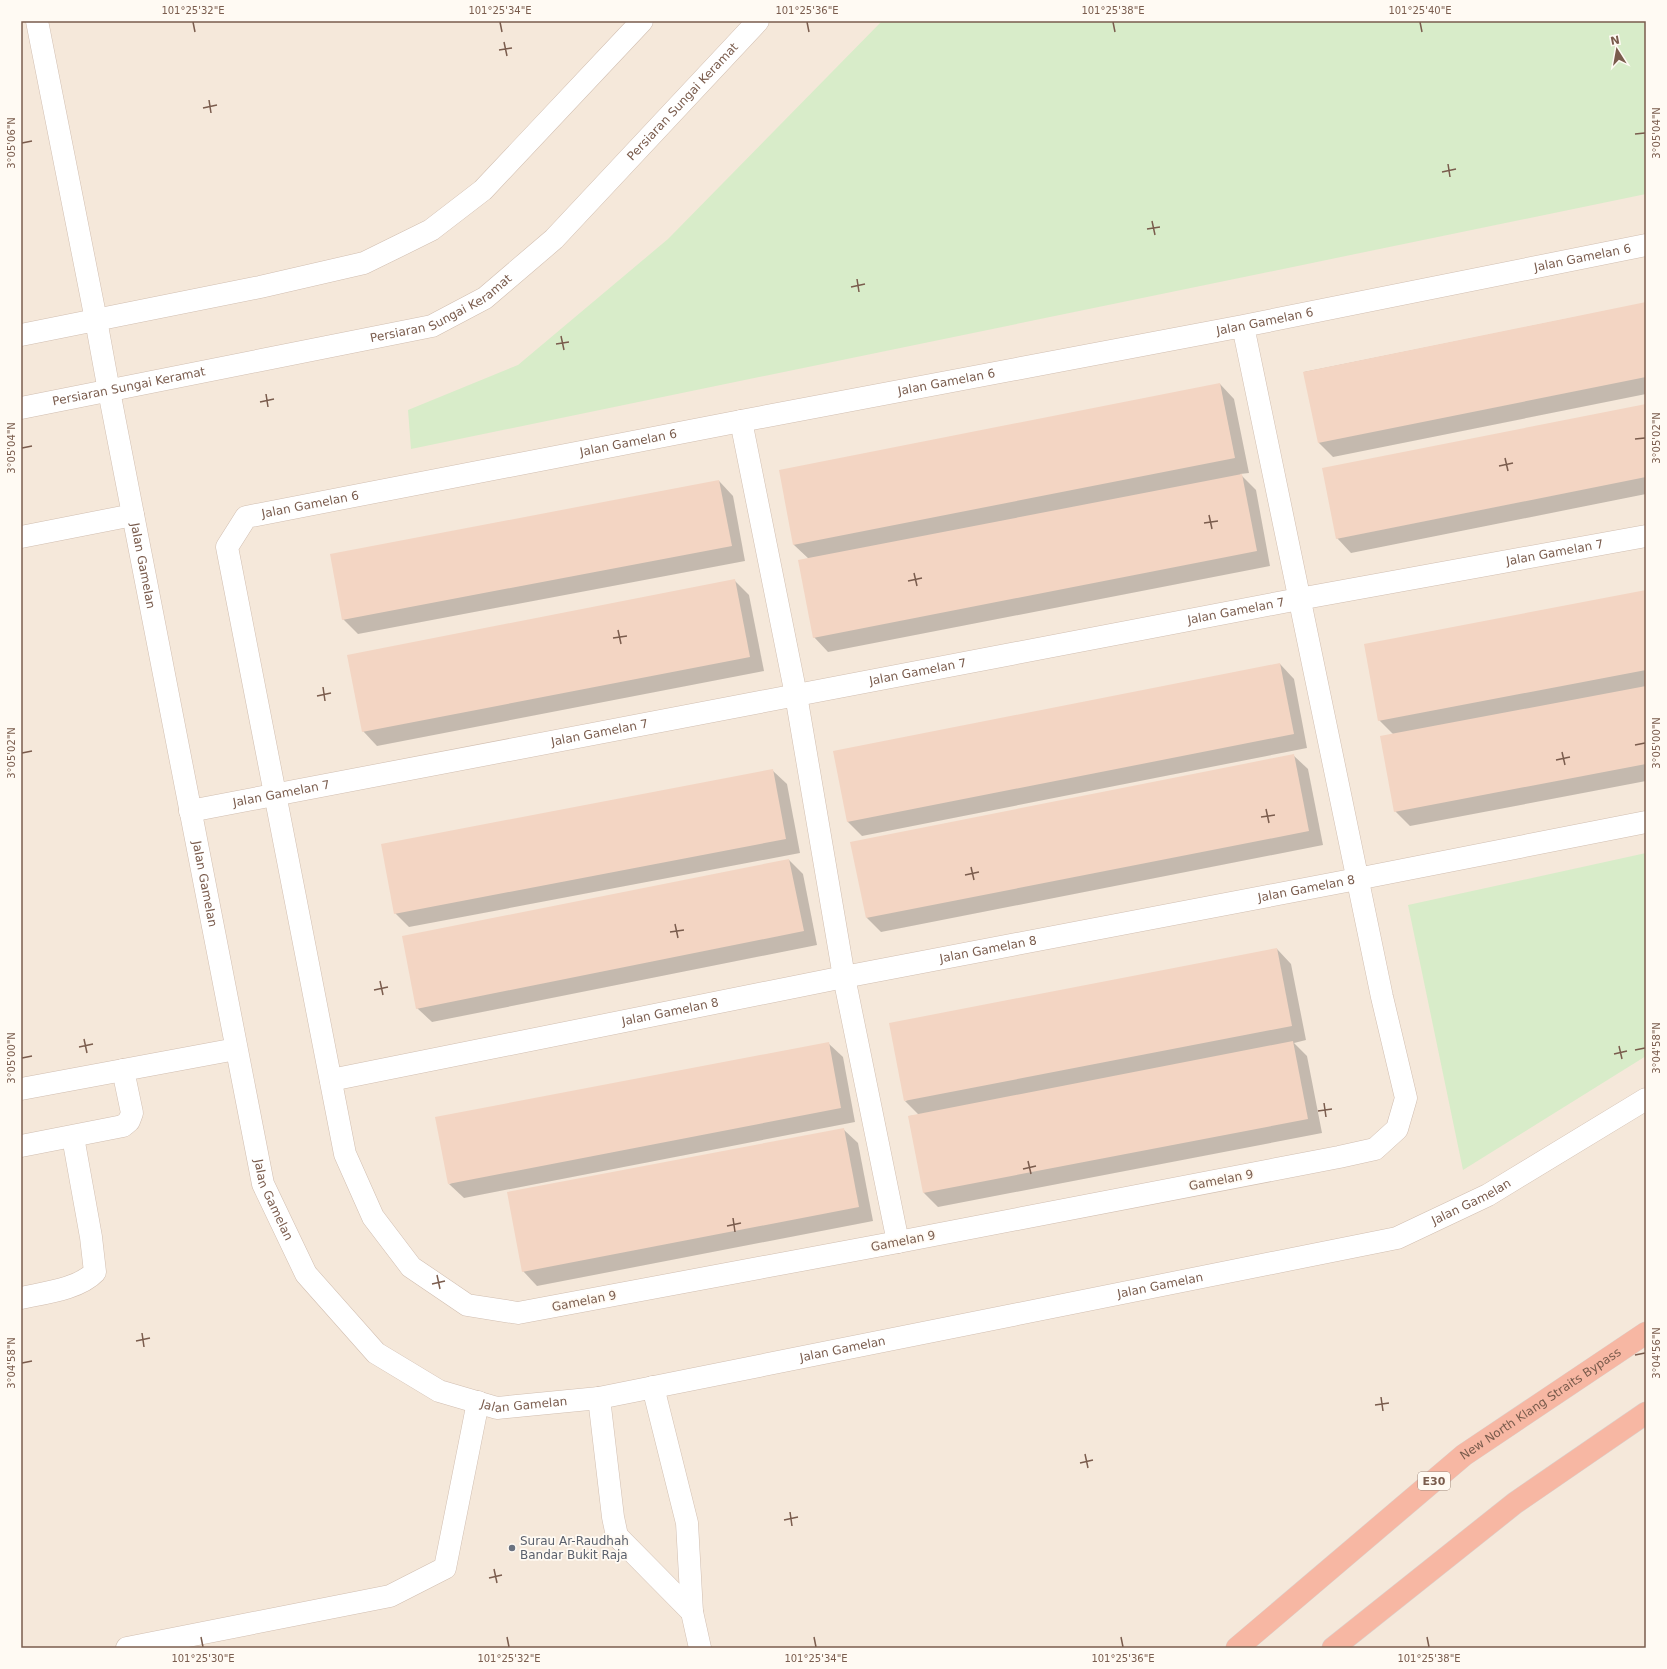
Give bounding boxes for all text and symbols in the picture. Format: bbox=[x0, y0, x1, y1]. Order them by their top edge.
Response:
text: 101°25'32"E bbox=[161, 5, 225, 16]
text: 101°25'34"E bbox=[468, 5, 532, 16]
text: 101°25'36"E bbox=[775, 5, 839, 16]
text: 101°25'38"E bbox=[1081, 5, 1145, 16]
text: 101°25'40"E bbox=[1388, 5, 1452, 16]
north arrow bbox=[1597, 30, 1637, 70]
text: N bbox=[1609, 33, 1621, 48]
street label: Persiaran Sungai Keramat bbox=[624, 40, 741, 163]
text: 3°05'04"N bbox=[1651, 107, 1662, 159]
text: 3°05'06"N bbox=[6, 117, 17, 169]
street label: Jalan Gamelan 6 bbox=[1532, 241, 1632, 275]
street label: Persiaran Sungai Keramat bbox=[369, 271, 515, 345]
street label: Jalan Gamelan 6 bbox=[1214, 305, 1315, 338]
street label: Persiaran Sungai Keramat bbox=[51, 364, 207, 409]
street label: Jalan Gamelan 6 bbox=[896, 366, 996, 398]
text: 3°05'02"N bbox=[1651, 412, 1662, 464]
text: 3°05'04"N bbox=[6, 422, 17, 474]
street label: Jalan Gamelan 6 bbox=[578, 427, 678, 459]
street label: Jalan Gamelan 6 bbox=[260, 488, 360, 521]
street label: Jalan Gamelan bbox=[128, 521, 158, 610]
street label: Jalan Gamelan 7 bbox=[1504, 537, 1604, 568]
street label: Jalan Gamelan 7 bbox=[1185, 595, 1286, 627]
street label: Jalan Gamelan 7 bbox=[867, 656, 968, 688]
street label: Jalan Gamelan 7 bbox=[549, 717, 649, 749]
text: 3°05'00"N bbox=[1651, 717, 1662, 769]
text: 3°05'02"N bbox=[6, 727, 17, 779]
street label: Jalan Gamelan 7 bbox=[231, 777, 331, 810]
street label: Jalan Gamelan bbox=[189, 839, 220, 928]
street label: Jalan Gamelan 8 bbox=[1256, 873, 1356, 905]
street label: Jalan Gamelan 8 bbox=[937, 933, 1038, 966]
street label: Jalan Gamelan 8 bbox=[620, 995, 720, 1029]
text: 3°04'58"N bbox=[1651, 1022, 1662, 1074]
text: 3°05'00"N bbox=[6, 1032, 17, 1084]
street label: Jalan Gamelan bbox=[251, 1157, 296, 1243]
street label: Gamelan 9 bbox=[1188, 1167, 1254, 1193]
street label: Jalan Gamelan bbox=[1428, 1176, 1513, 1228]
street label: Gamelan 9 bbox=[870, 1228, 936, 1254]
street label: Jalan Gamelan bbox=[1115, 1270, 1204, 1301]
street label: Gamelan 9 bbox=[551, 1288, 617, 1314]
text: 3°04'56"N bbox=[1651, 1327, 1662, 1379]
street label: Jalan Gamelan bbox=[798, 1334, 887, 1365]
text: 3°04'58"N bbox=[6, 1337, 17, 1389]
street label: New North Klang Straits Bypass bbox=[1457, 1345, 1624, 1463]
street label: Jalan Gamelan bbox=[478, 1394, 568, 1415]
road number: E30 bbox=[1418, 1472, 1450, 1490]
place label: Surau Ar-Raudhah Bandar Bukit Raja bbox=[520, 1534, 629, 1562]
marker: Surau Ar-Raudhah Bandar Bukit Raja bbox=[507, 1543, 517, 1553]
text: 101°25'30"E bbox=[171, 1653, 235, 1664]
text: 101°25'32"E bbox=[477, 1653, 541, 1664]
text: 101°25'34"E bbox=[784, 1653, 848, 1664]
text: 101°25'36"E bbox=[1091, 1653, 1155, 1664]
text: 101°25'38"E bbox=[1397, 1653, 1461, 1664]

